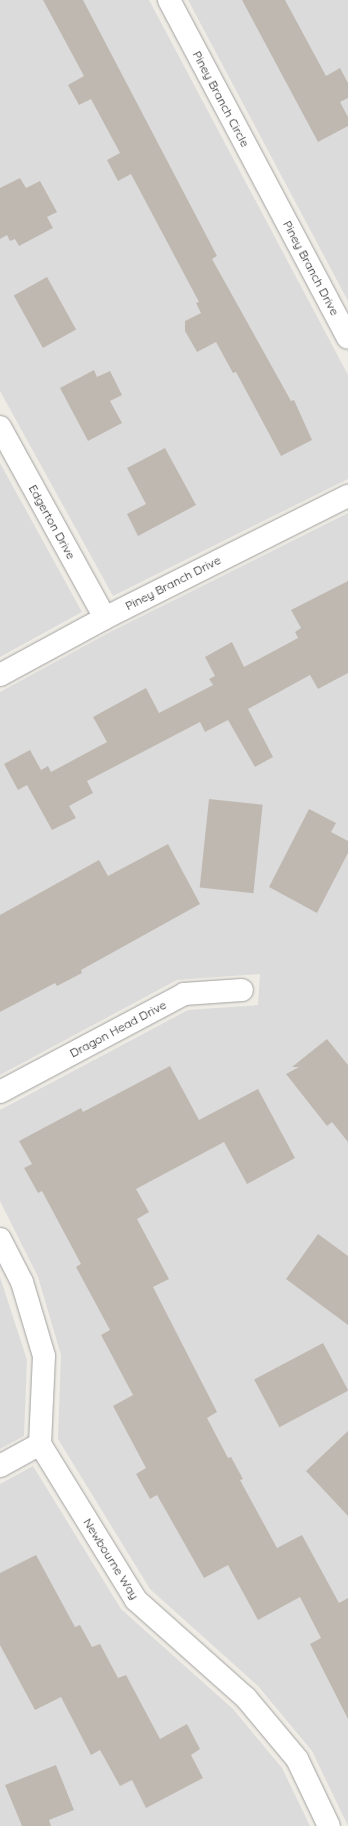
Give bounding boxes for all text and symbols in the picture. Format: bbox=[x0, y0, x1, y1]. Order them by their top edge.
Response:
street label: Piney Branch Circle bbox=[190, 49, 252, 149]
street label: Piney Branch Drive bbox=[280, 218, 342, 318]
street label: Edgerton Drive bbox=[26, 482, 78, 562]
street label: Piney Branch Drive bbox=[123, 553, 223, 613]
street label: Dragon Head Drive bbox=[67, 997, 169, 1061]
street label: Newbourne Way bbox=[80, 1516, 142, 1602]

